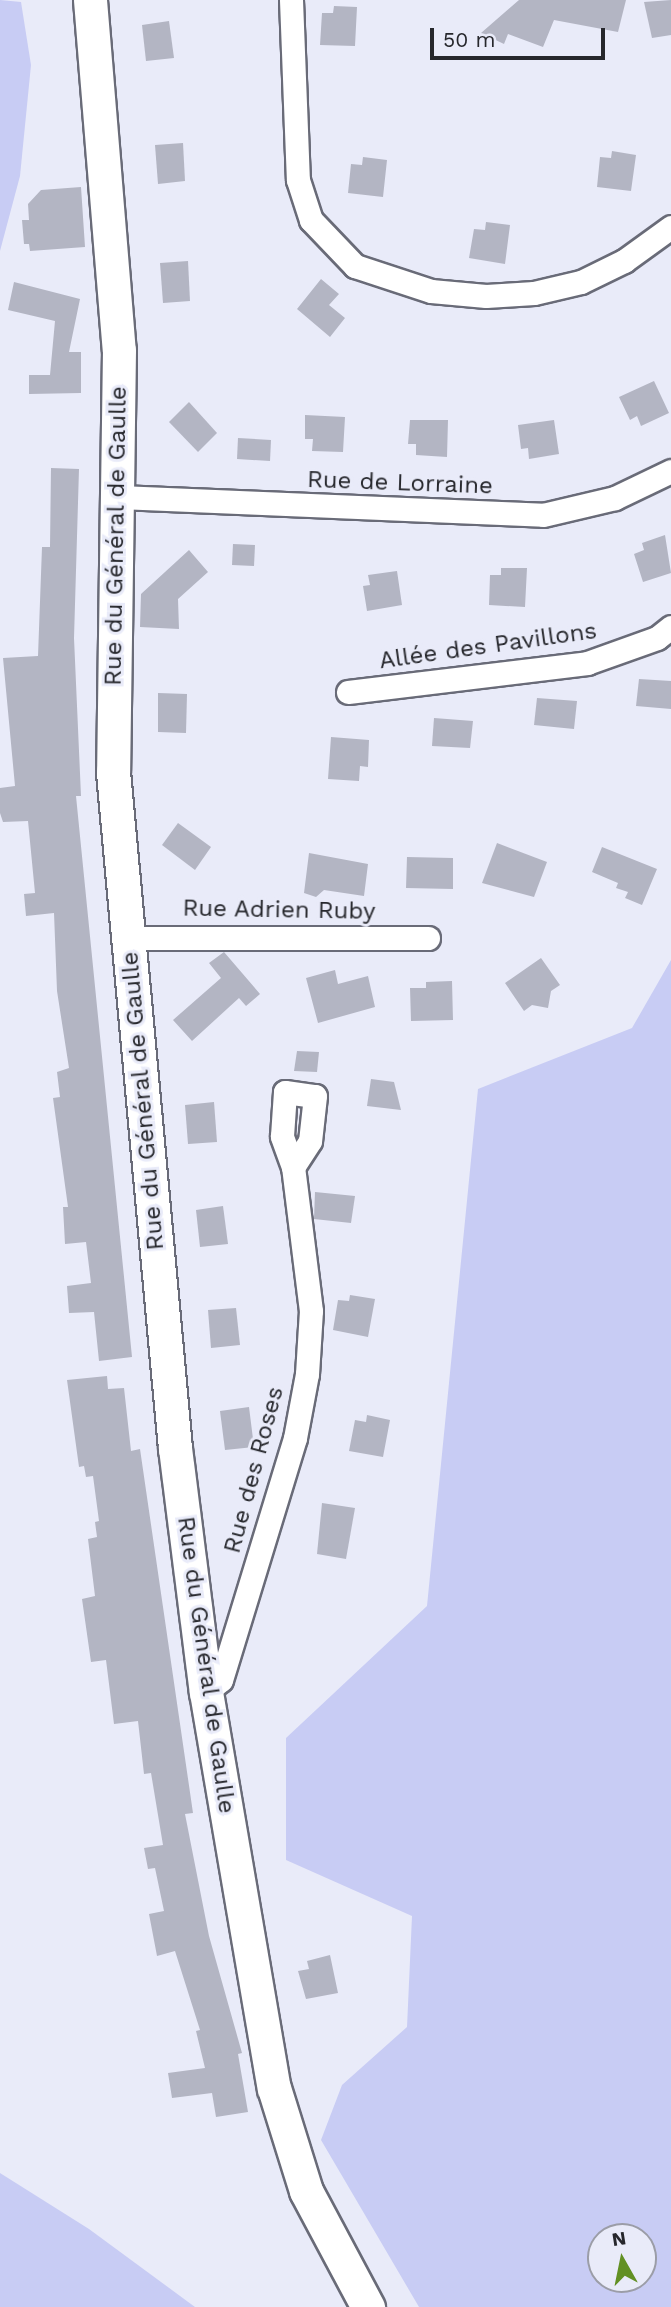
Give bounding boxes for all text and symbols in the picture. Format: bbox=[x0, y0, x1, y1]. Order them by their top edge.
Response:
scale bar bbox=[433, 14, 608, 58]
text: 50 m bbox=[443, 27, 495, 52]
street label: Rue du Général de Gaulle bbox=[99, 386, 133, 686]
street label: Rue de Lorraine bbox=[307, 465, 493, 501]
street label: Allée des Pavillons bbox=[377, 616, 599, 676]
street label: Rue Adrien Ruby bbox=[182, 894, 376, 926]
street label: Rue du Général de Gaulle bbox=[116, 950, 170, 1252]
street label: Rue des Roses bbox=[218, 1384, 290, 1556]
street label: Rue du Général de Gaulle bbox=[171, 1514, 241, 1816]
north arrow bbox=[587, 2223, 657, 2293]
text: N bbox=[610, 2226, 628, 2251]

